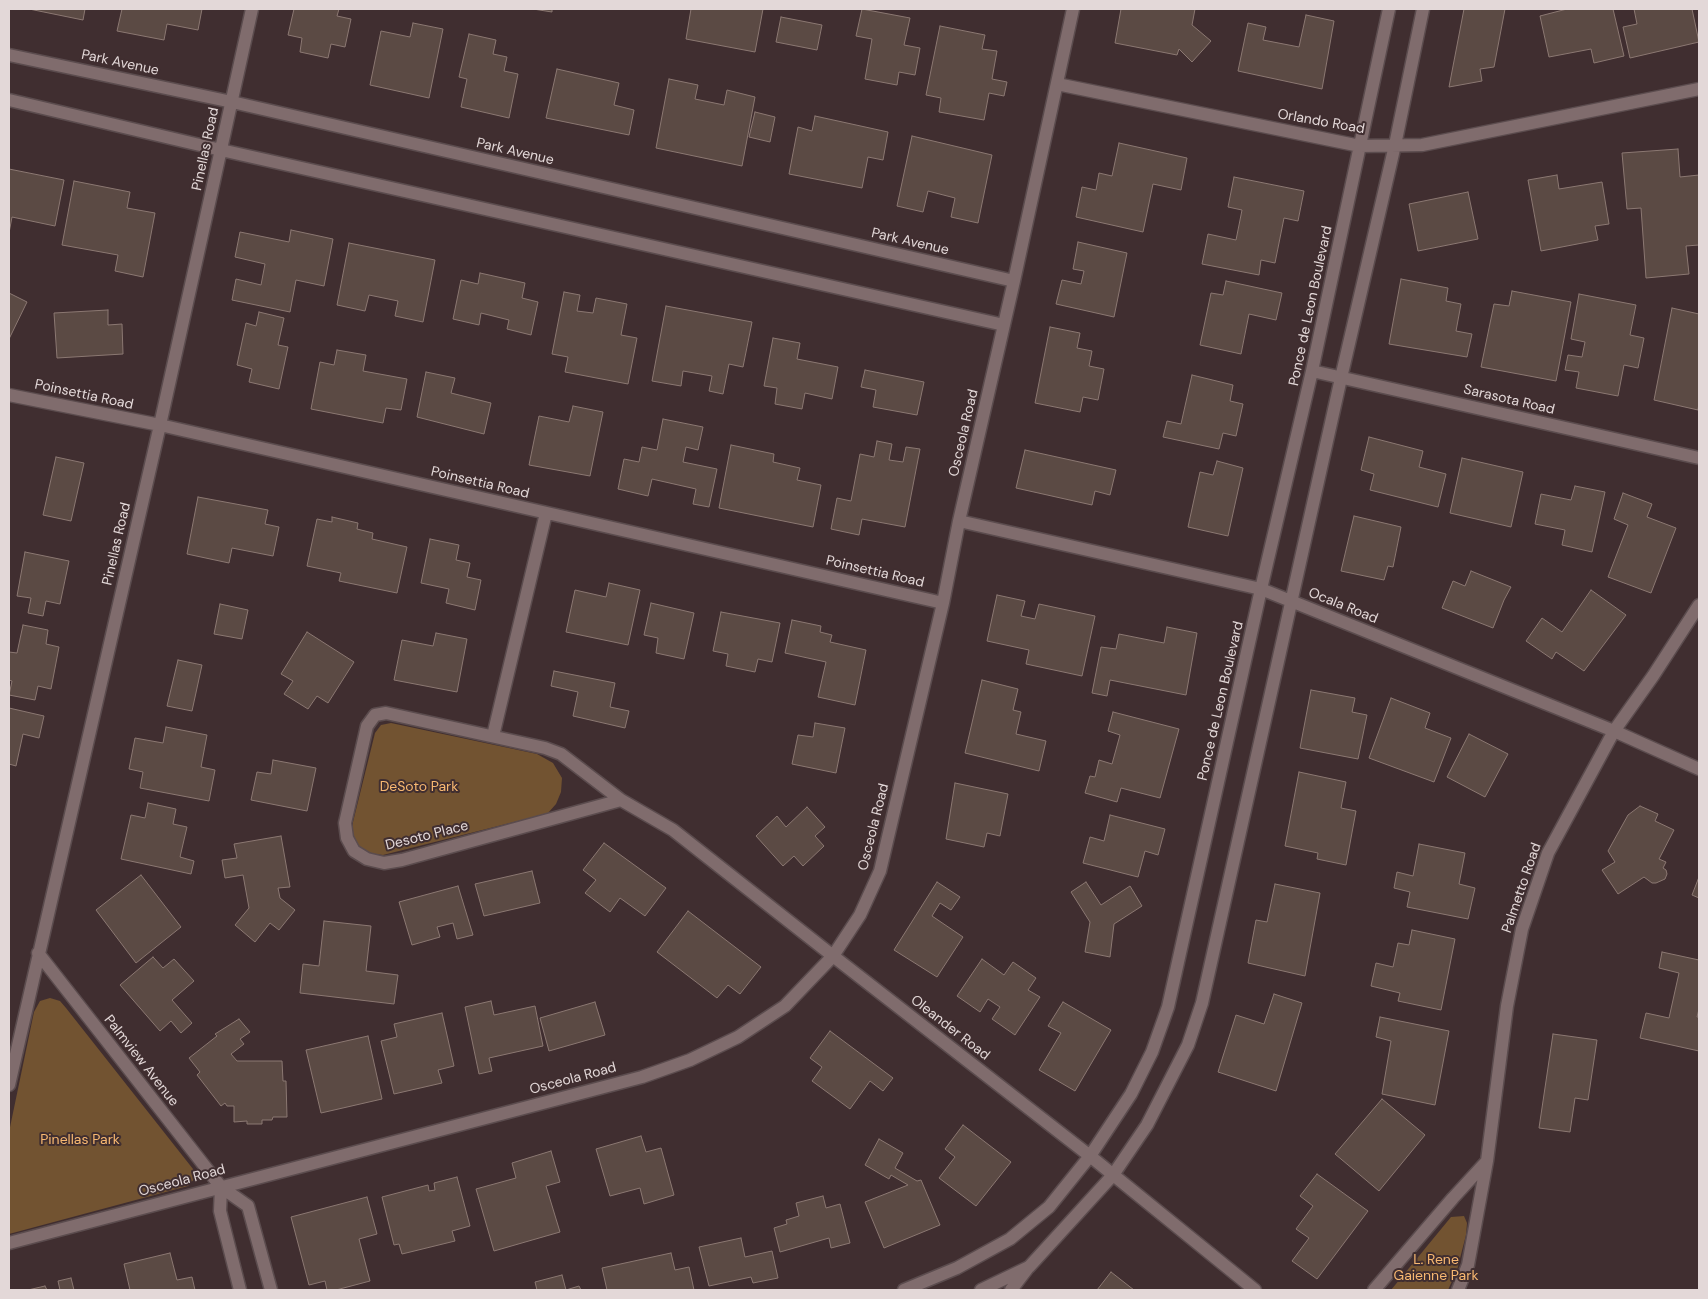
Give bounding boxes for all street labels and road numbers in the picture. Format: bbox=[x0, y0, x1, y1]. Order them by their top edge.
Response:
street label: Park Avenue bbox=[80, 47, 160, 79]
street label: Pinellas Road bbox=[189, 106, 223, 192]
street label: Orlando Road bbox=[1276, 106, 1366, 138]
street label: Park Avenue bbox=[475, 135, 555, 169]
street label: Ponce de Leon Boulevard bbox=[1286, 224, 1336, 388]
street label: Park Avenue bbox=[870, 225, 950, 259]
street label: Poinsettia Road bbox=[33, 376, 135, 414]
street label: Sarasota Road bbox=[1462, 381, 1556, 419]
street label: Osceola Road bbox=[946, 388, 982, 478]
street label: Poinsettia Road bbox=[429, 464, 531, 502]
street label: Pinellas Road bbox=[99, 501, 135, 587]
street label: Poinsettia Road bbox=[824, 553, 926, 591]
street label: Ocala Road bbox=[1306, 584, 1380, 628]
street label: Ponce de Leon Boulevard bbox=[1194, 620, 1248, 782]
street label: Osceola Road bbox=[855, 782, 893, 872]
street label: Desoto Place bbox=[384, 818, 470, 854]
street label: Palmetto Road bbox=[1499, 841, 1545, 935]
street label: Oleander Road bbox=[907, 992, 993, 1064]
street label: Palmview Avenue bbox=[100, 1012, 182, 1110]
street label: Osceola Road bbox=[528, 1059, 618, 1099]
street label: Osceola Road bbox=[137, 1161, 227, 1201]

